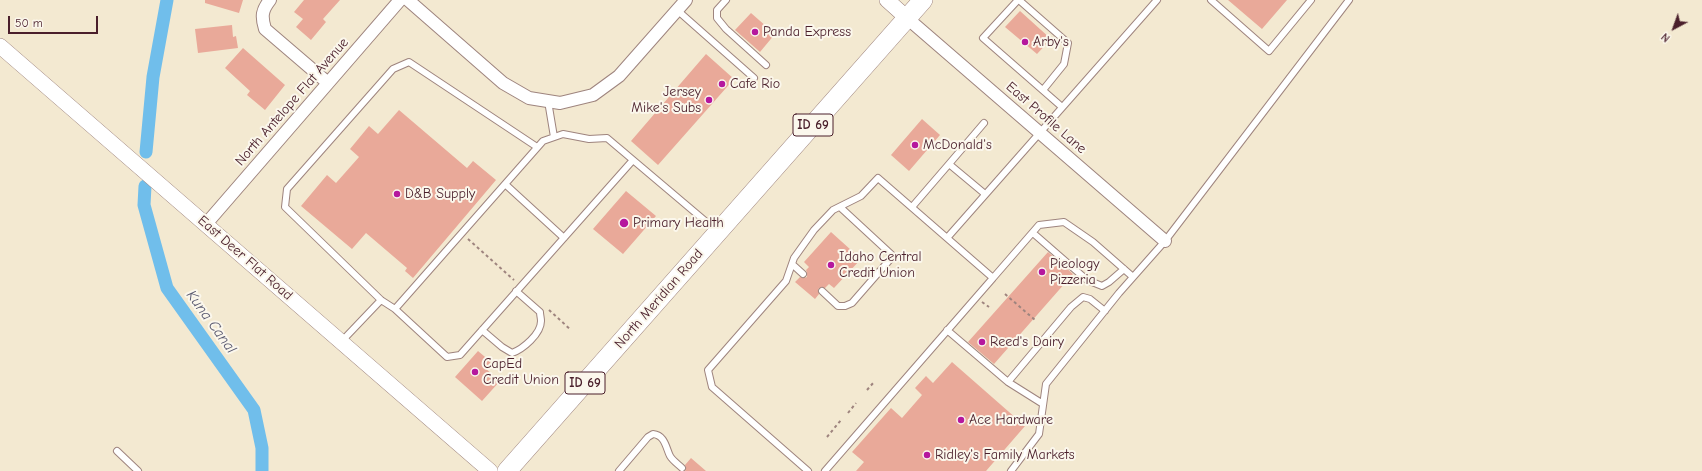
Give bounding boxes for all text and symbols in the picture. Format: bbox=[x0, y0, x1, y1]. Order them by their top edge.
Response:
scale bar bbox=[10, 8, 100, 34]
north arrow bbox=[1654, 8, 1694, 48]
text: 50 m bbox=[15, 16, 43, 30]
place label: Panda Express bbox=[763, 24, 851, 40]
marker: Panda Express bbox=[750, 27, 760, 37]
text: N bbox=[1659, 30, 1673, 45]
place label: Arby's bbox=[1033, 34, 1069, 50]
street label: North Antelope Flat Avenue bbox=[232, 35, 352, 169]
marker: Arby's bbox=[1020, 37, 1030, 47]
place label: Cafe Rio bbox=[730, 76, 780, 92]
street label: East Profile Lane bbox=[1002, 78, 1090, 158]
marker: Cafe Rio bbox=[717, 79, 727, 89]
place label: Jersey Mike's Subs bbox=[631, 84, 701, 116]
marker: Jersey Mike's Subs bbox=[704, 95, 714, 105]
road number: ID 69 bbox=[793, 114, 833, 136]
place label: McDonald's bbox=[923, 137, 992, 153]
marker: McDonald's bbox=[910, 140, 920, 150]
place label: D&B Supply bbox=[405, 186, 475, 202]
marker: D&B Supply bbox=[392, 189, 402, 199]
street label: East Deer Flat Road bbox=[194, 212, 296, 304]
place label: Primary Health bbox=[633, 215, 724, 231]
marker: Primary Health bbox=[618, 217, 630, 229]
street label: North Meridian Road bbox=[611, 246, 707, 352]
place label: Idaho Central Credit Union bbox=[839, 249, 922, 282]
place label: Pieology Pizzeria bbox=[1050, 256, 1100, 288]
marker: Idaho Central Credit Union bbox=[826, 260, 836, 270]
marker: Pieology Pizzeria bbox=[1037, 267, 1047, 277]
water label: Kuna Canal bbox=[182, 287, 240, 357]
place label: Reed's Dairy bbox=[990, 334, 1064, 350]
marker: Reed's Dairy bbox=[977, 337, 987, 347]
place label: CapEd Credit Union bbox=[483, 356, 559, 388]
marker: CapEd Credit Union bbox=[470, 367, 480, 377]
road number: ID 69 bbox=[565, 372, 605, 394]
place label: Ace Hardware bbox=[969, 412, 1053, 428]
marker: Ace Hardware bbox=[956, 415, 966, 425]
place label: Ridley's Family Markets bbox=[935, 447, 1075, 463]
marker: Ridley's Family Markets bbox=[922, 450, 932, 460]

